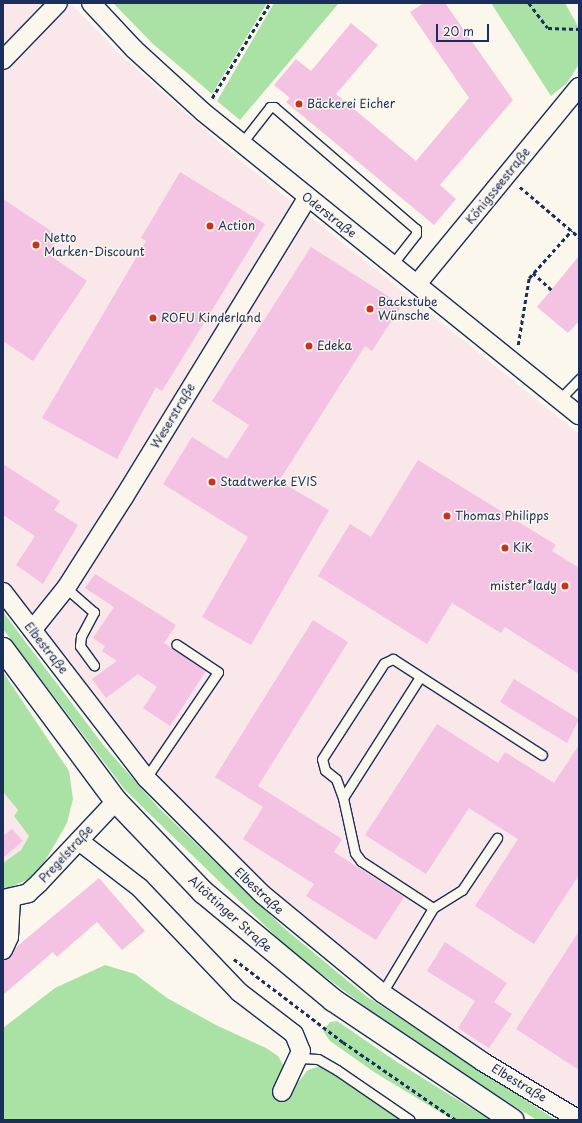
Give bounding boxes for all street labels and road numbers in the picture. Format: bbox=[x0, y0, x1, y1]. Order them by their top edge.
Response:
street label: Königsseestraße bbox=[463, 145, 533, 227]
street label: Oderstraße bbox=[299, 189, 359, 241]
street label: Weserstraße bbox=[148, 381, 198, 451]
street label: Elbestraße bbox=[21, 619, 71, 677]
street label: Pregelstraße bbox=[36, 823, 96, 885]
street label: Elbestraße bbox=[232, 865, 286, 917]
street label: Altöttinger Straße bbox=[185, 873, 275, 955]
street label: Elbestraße bbox=[489, 1061, 549, 1105]

